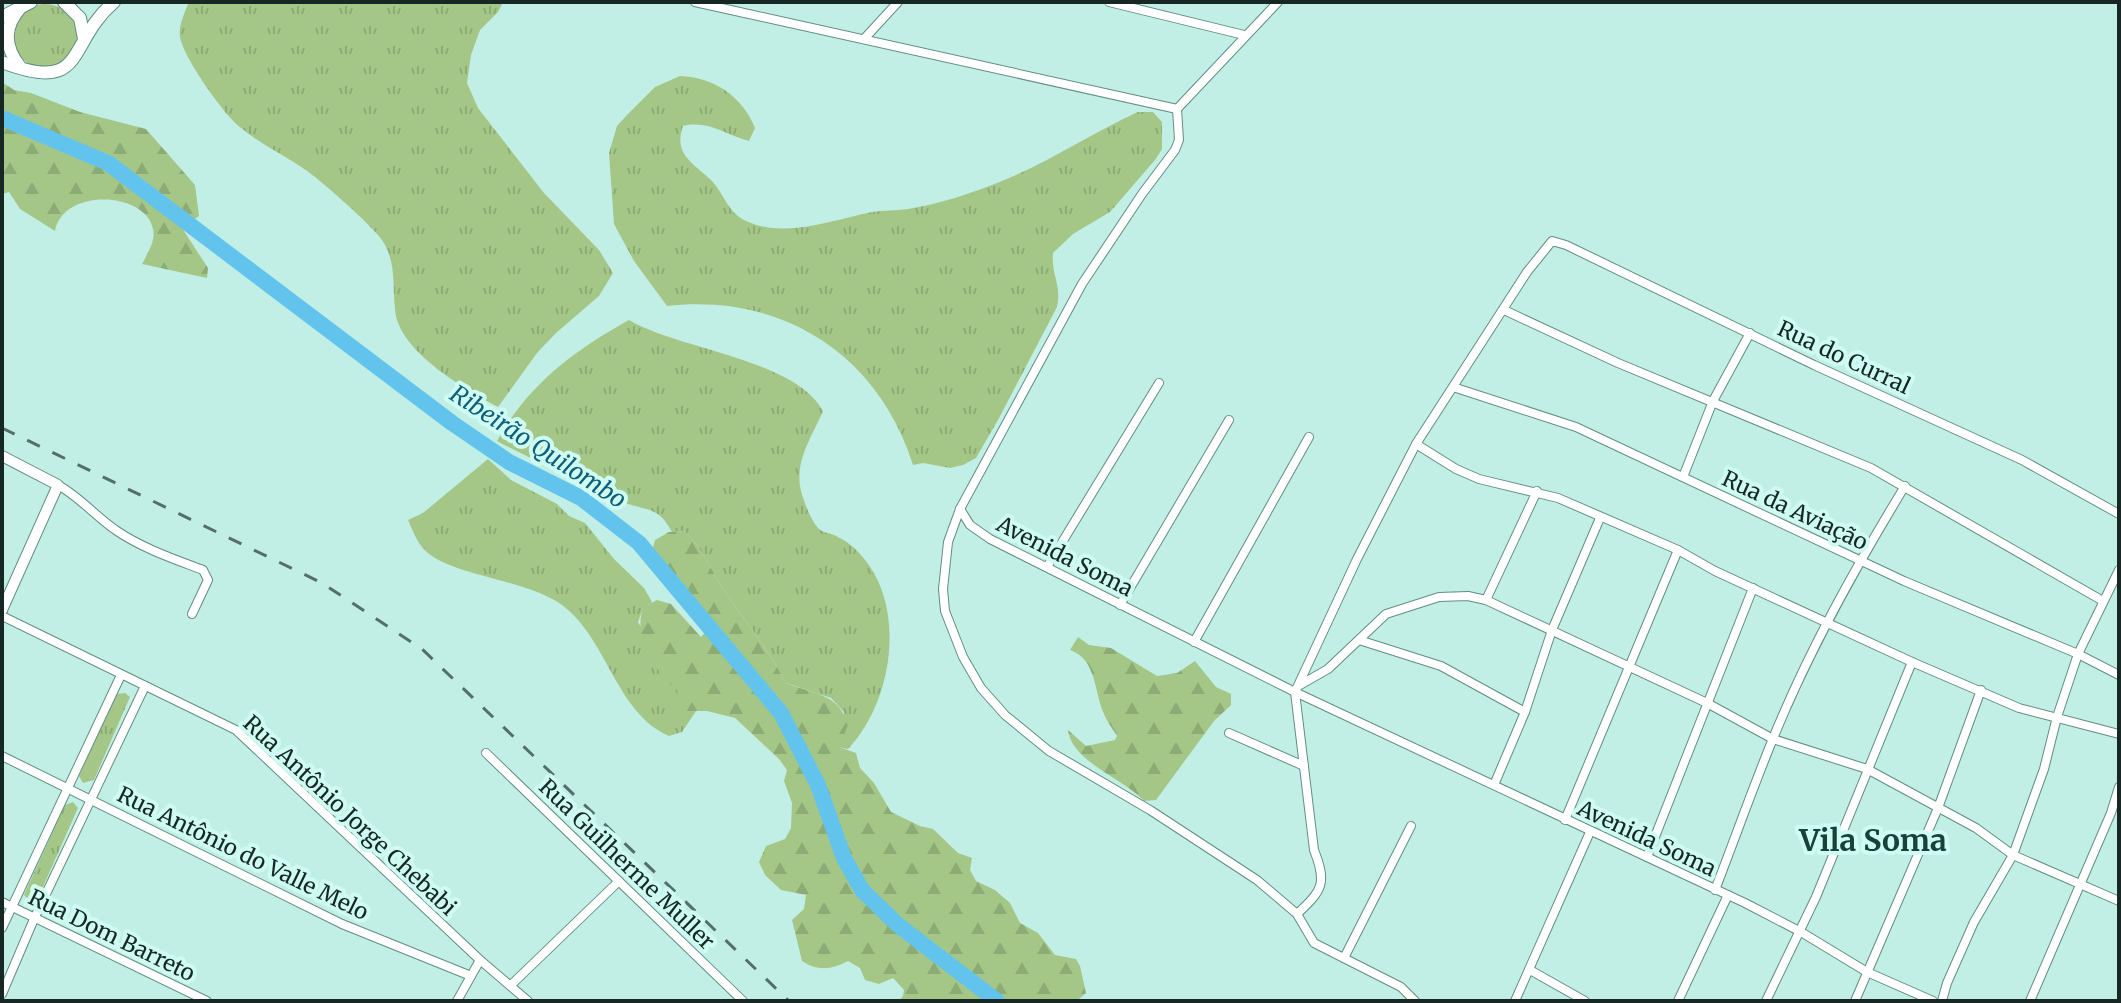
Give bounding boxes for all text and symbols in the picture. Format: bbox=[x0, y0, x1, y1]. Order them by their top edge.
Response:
street label: Rua do Curral bbox=[1773, 314, 1915, 400]
water label: Ribeirão Quilombo bbox=[444, 378, 632, 515]
street label: Rua da Aviação bbox=[1718, 464, 1873, 556]
street label: Avenida Soma bbox=[991, 509, 1138, 603]
street label: Rua Antônio Jorge Chebabi bbox=[238, 709, 462, 921]
street label: Rua Guilherme Muller bbox=[533, 773, 721, 955]
street label: Rua Antônio do Valle Melo bbox=[113, 780, 373, 926]
street label: Avenida Soma bbox=[1572, 793, 1721, 882]
district label: Vila Soma bbox=[1798, 821, 1947, 859]
street label: Rua Dom Barreto bbox=[24, 883, 200, 987]

